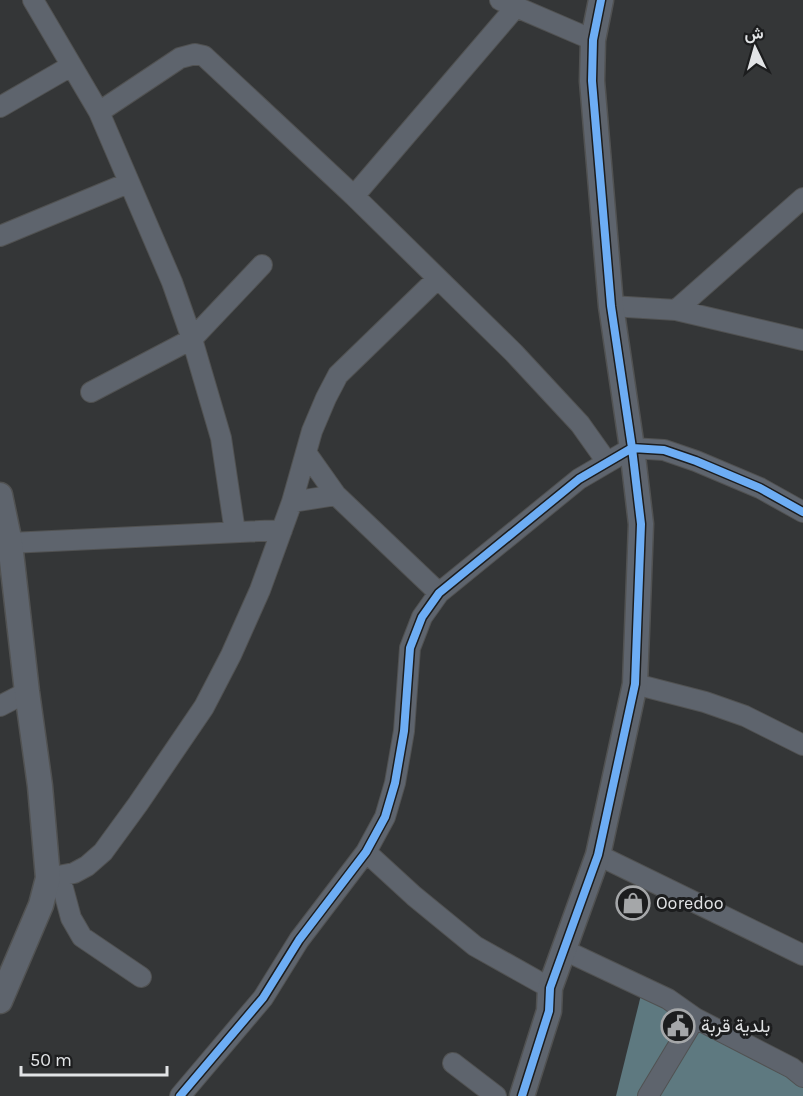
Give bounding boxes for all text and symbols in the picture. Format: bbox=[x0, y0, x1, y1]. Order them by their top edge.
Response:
north arrow bbox=[725, 18, 785, 78]
text: ش bbox=[743, 23, 764, 44]
shop icon: Ooredoo bbox=[615, 885, 651, 921]
place label: Ooredoo bbox=[656, 892, 724, 914]
public building icon: بلدية قربة bbox=[660, 1008, 696, 1044]
place label: بلدية قربة bbox=[701, 1015, 770, 1037]
scale bar bbox=[21, 1039, 166, 1077]
text: 50 m bbox=[30, 1049, 72, 1071]

